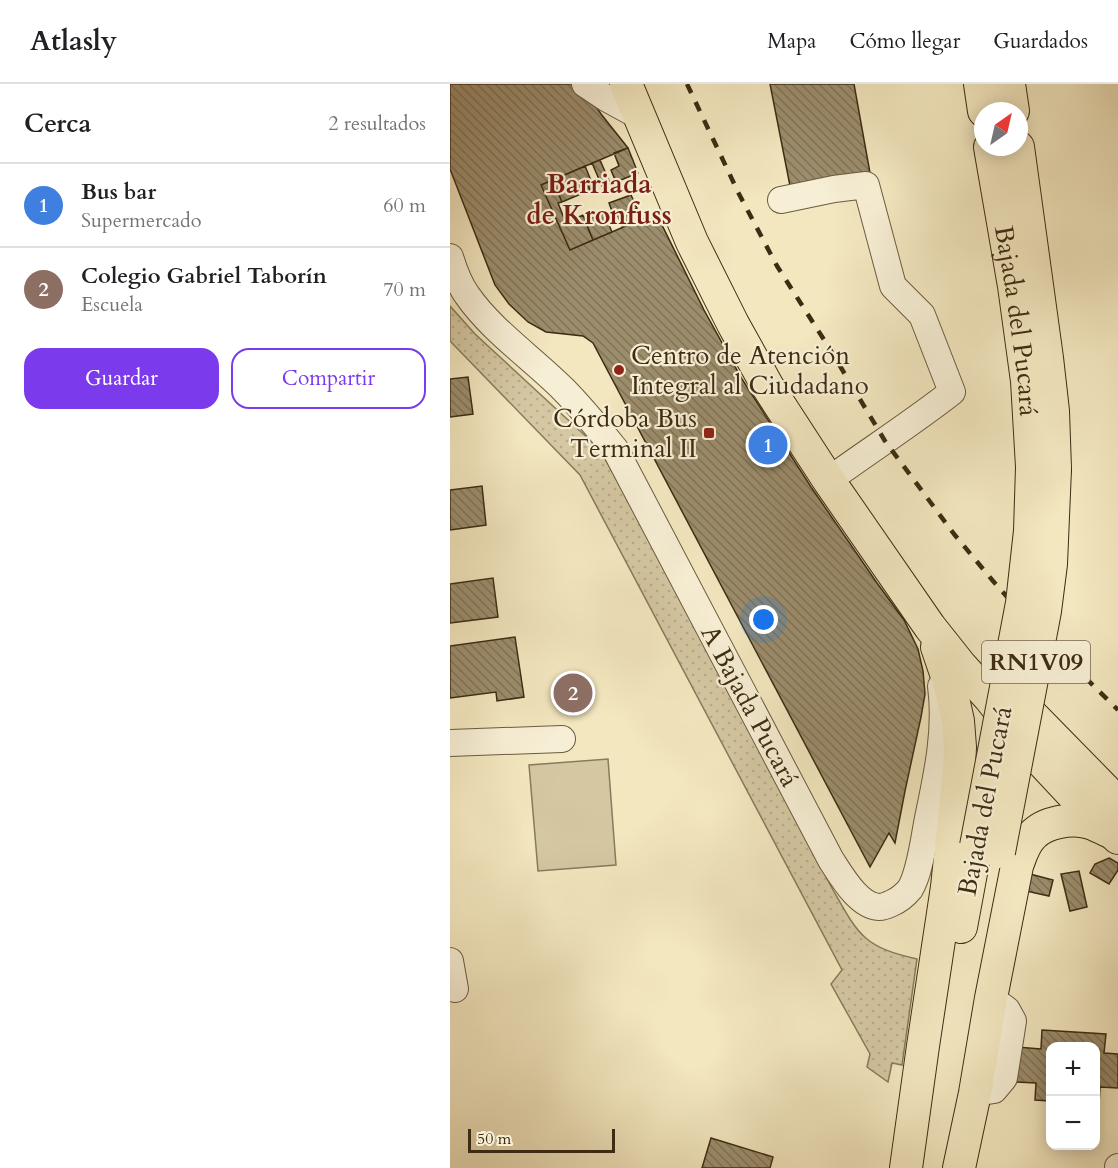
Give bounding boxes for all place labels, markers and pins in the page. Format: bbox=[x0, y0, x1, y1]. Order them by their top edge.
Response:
place label: Centro de Atención Integral al Ciudadano bbox=[631, 338, 869, 403]
marker: Centro de Atención Integral al Ciudadano bbox=[612, 363, 626, 377]
place label: Córdoba Bus Terminal II bbox=[553, 401, 697, 466]
pin: 1 bbox=[748, 422, 788, 468]
marker: Córdoba Bus Terminal II bbox=[702, 426, 716, 440]
pin: 2 bbox=[554, 670, 592, 716]

